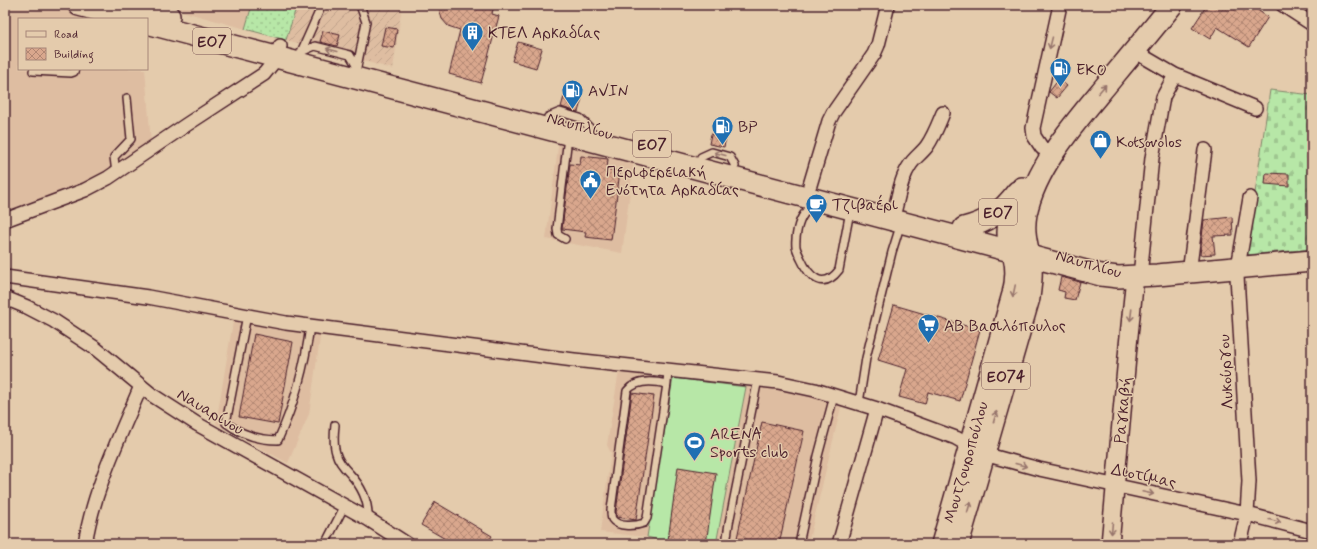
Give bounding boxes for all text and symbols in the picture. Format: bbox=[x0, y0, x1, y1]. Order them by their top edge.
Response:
legend bbox=[18, 18, 148, 70]
building icon: ΚΤΕΛ Αρκαδίας bbox=[459, 19, 485, 52]
place label: ΚΤΕΛ Αρκαδίας bbox=[488, 23, 600, 44]
text: Road bbox=[54, 27, 78, 43]
road number: ΕΟ7 bbox=[193, 28, 231, 54]
one-way arrow bbox=[1047, 36, 1055, 49]
one-way arrow bbox=[325, 46, 338, 53]
text: Building bbox=[54, 47, 94, 64]
fuel station icon: EKO bbox=[1047, 56, 1073, 89]
place label: EKO bbox=[1076, 60, 1107, 81]
fuel station icon: AVIN bbox=[560, 77, 586, 110]
place label: AVIN bbox=[588, 81, 629, 102]
one-way arrow bbox=[1098, 84, 1107, 95]
street label: Ναυπλίου bbox=[544, 108, 615, 145]
fuel station icon: BP bbox=[709, 113, 735, 146]
place label: BP bbox=[738, 117, 757, 138]
shop icon: Kotsovolos bbox=[1088, 128, 1114, 161]
road number: ΕΟ7 bbox=[633, 131, 671, 157]
place label: Kotsovolos bbox=[1116, 132, 1182, 153]
one-way arrow bbox=[714, 150, 727, 157]
place label: Περιφερειακή Ενότητα Αρκαδίας bbox=[606, 162, 739, 201]
public building icon: Περιφερειακή Ενότητα Αρκαδίας bbox=[578, 167, 604, 200]
cafe icon: Τζιβαέρι bbox=[804, 191, 830, 224]
place label: Τζιβαέρι bbox=[832, 194, 898, 216]
road number: ΕΟ7 bbox=[979, 199, 1017, 225]
street label: Ναυπλίου bbox=[1053, 245, 1124, 284]
one-way arrow bbox=[1009, 284, 1017, 297]
one-way arrow bbox=[1128, 308, 1135, 321]
supermarket icon: ΑΒ Βασιλόπουλος bbox=[916, 312, 942, 345]
place label: ΑΒ Βασιλόπουλος bbox=[944, 316, 1066, 337]
street label: Λυκούργου bbox=[1214, 334, 1239, 410]
road number: ΕΟ74 bbox=[982, 363, 1030, 389]
street label: Ραγκαβή bbox=[1110, 376, 1137, 445]
street label: Ναυαρίνου bbox=[173, 384, 247, 440]
street label: Μουτζουροπούλου bbox=[939, 399, 994, 526]
one-way arrow bbox=[991, 410, 999, 423]
place label: ARENA Sports club bbox=[710, 424, 788, 463]
sports icon: ARENA Sports club bbox=[682, 429, 708, 462]
street label: Διοτίμας bbox=[1109, 459, 1178, 494]
one-way arrow bbox=[1014, 462, 1027, 469]
one-way arrow bbox=[1141, 490, 1154, 498]
one-way arrow bbox=[966, 500, 973, 513]
one-way arrow bbox=[1268, 518, 1281, 525]
one-way arrow bbox=[1108, 521, 1116, 534]

